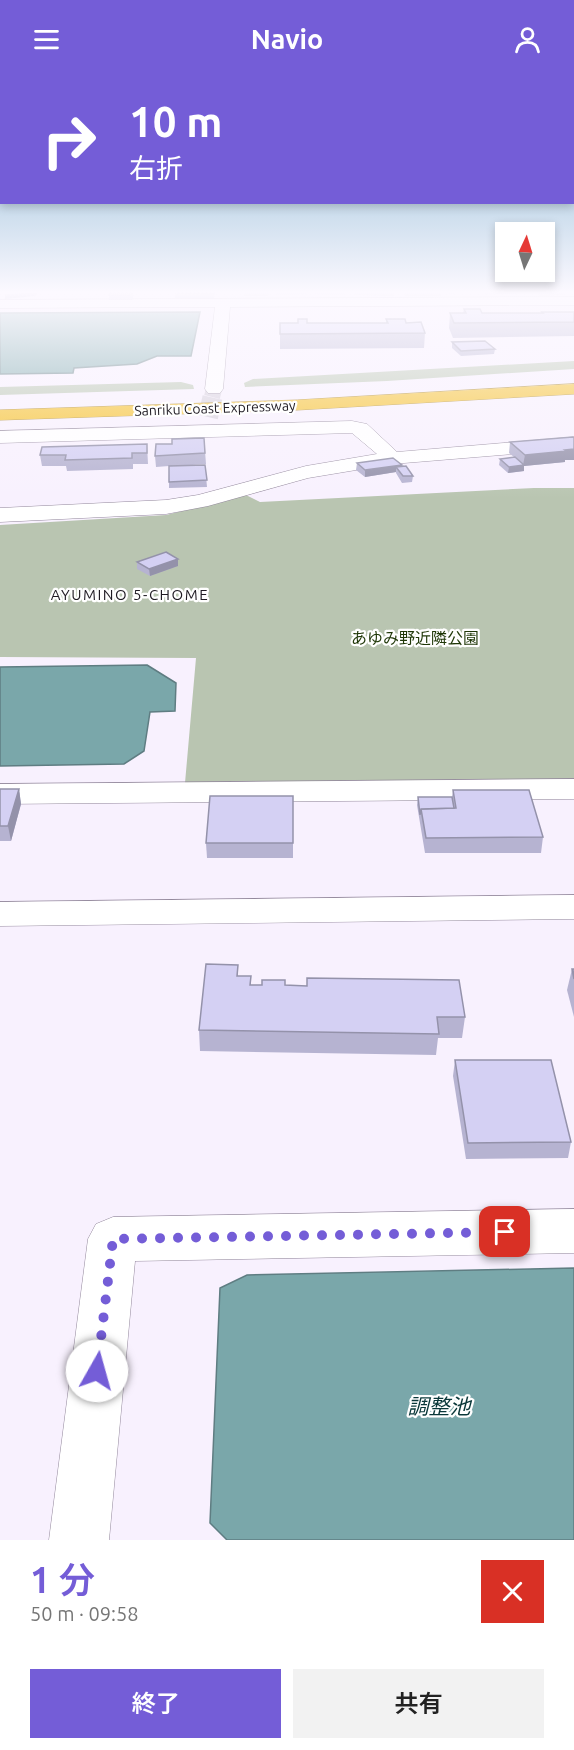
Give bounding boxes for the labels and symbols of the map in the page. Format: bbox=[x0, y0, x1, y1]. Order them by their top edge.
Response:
north arrow bbox=[495, 222, 555, 282]
street label: Sanriku Coast Expressway bbox=[134, 397, 296, 419]
district label: AYUMINO 5-CHOME bbox=[51, 586, 209, 603]
park label: あゆみ野近隣公園 bbox=[351, 629, 479, 647]
pin bbox=[479, 1206, 530, 1257]
position arrow bbox=[65, 1339, 129, 1403]
water label: 調整池 bbox=[408, 1394, 472, 1418]

